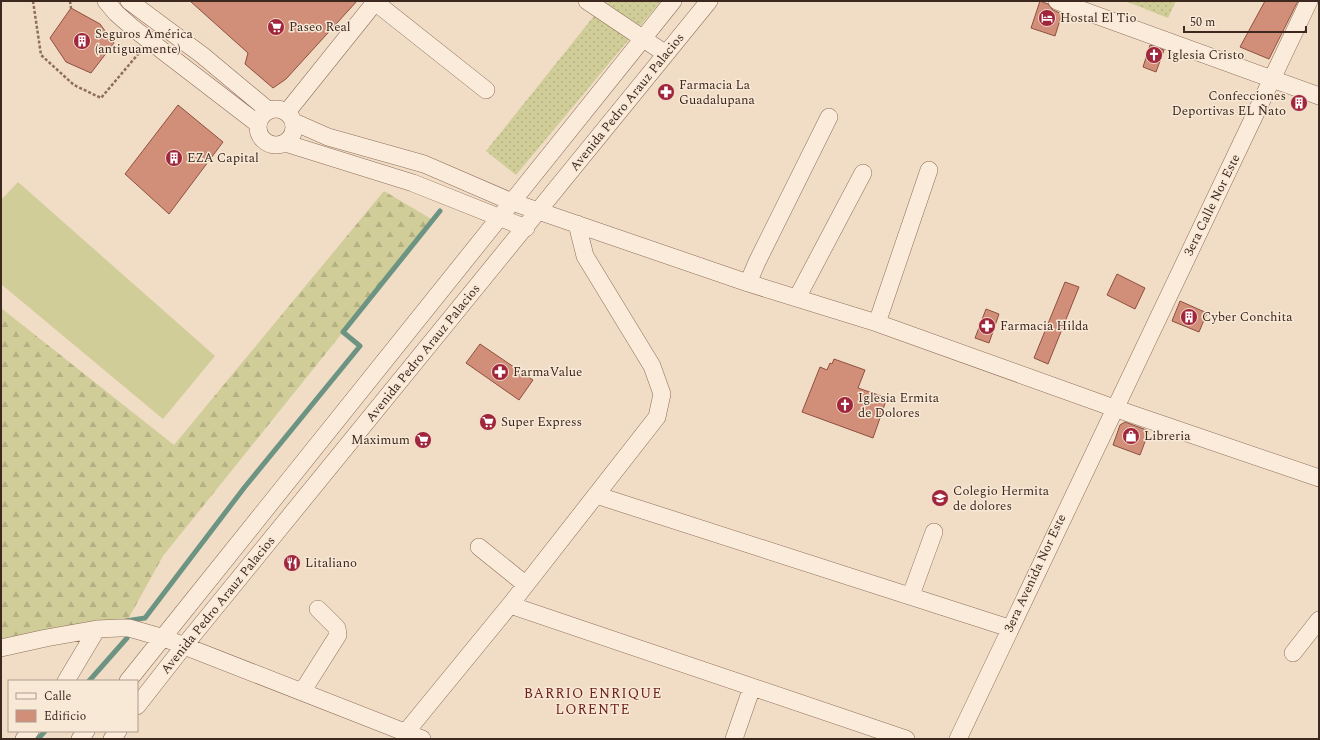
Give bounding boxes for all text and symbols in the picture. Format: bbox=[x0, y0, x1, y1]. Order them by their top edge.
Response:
hotel icon: Hostal El Tio bbox=[1037, 8, 1057, 28]
place label: Hostal El Tio bbox=[1060, 8, 1136, 28]
scale bar bbox=[1184, 8, 1306, 34]
text: 50 m bbox=[1190, 13, 1215, 32]
supermarket icon: Paseo Real bbox=[266, 17, 286, 37]
place label: Paseo Real bbox=[289, 17, 351, 37]
place label: Seguros América (antiguamente) bbox=[95, 24, 194, 59]
street label: Avenida Pedro Arauz Palacios bbox=[565, 29, 689, 175]
building icon: Seguros América (antiguamente) bbox=[72, 31, 92, 51]
church icon: Iglesia Cristo bbox=[1144, 45, 1164, 65]
place label: Iglesia Cristo bbox=[1167, 45, 1244, 65]
place label: Farmacia La Guadalupana bbox=[679, 75, 756, 110]
pharmacy icon: Farmacia La Guadalupana bbox=[656, 82, 676, 102]
place label: Confecciones Deportivas EL Ñato bbox=[1172, 86, 1286, 121]
building icon: Confecciones Deportivas EL Ñato bbox=[1289, 93, 1309, 113]
building icon: EZA Capital bbox=[164, 148, 184, 168]
place label: EZA Capital bbox=[187, 148, 259, 168]
street label: 3era Calle Nor Este bbox=[1179, 151, 1245, 259]
street label: Avenida Pedro Arauz Palacios bbox=[361, 280, 485, 426]
building icon: Cyber Conchita bbox=[1179, 307, 1199, 327]
place label: Cyber Conchita bbox=[1202, 307, 1293, 327]
pharmacy icon: Farmacia Hilda bbox=[977, 316, 997, 336]
place label: Farmacia Hilda bbox=[1000, 316, 1089, 336]
pharmacy icon: FarmaValue bbox=[490, 362, 510, 382]
place label: FarmaValue bbox=[513, 362, 582, 382]
place label: Iglesia Ermita de Dolores bbox=[858, 388, 940, 423]
church icon: Iglesia Ermita de Dolores bbox=[835, 395, 855, 415]
supermarket icon: Super Express bbox=[478, 412, 498, 432]
place label: Super Express bbox=[501, 412, 582, 432]
shop icon: Libreria bbox=[1121, 426, 1141, 446]
place label: Libreria bbox=[1144, 426, 1191, 446]
place label: Maximum bbox=[351, 430, 410, 450]
supermarket icon: Maximum bbox=[413, 430, 433, 450]
place label: Colegio Hermita de dolores bbox=[953, 481, 1050, 516]
school or university icon: Colegio Hermita de dolores bbox=[930, 488, 950, 508]
street label: 3era Avenida Nor Este bbox=[999, 511, 1071, 635]
street label: Avenida Pedro Arauz Palacios bbox=[156, 532, 280, 678]
restaurant icon: Litaliano bbox=[282, 553, 302, 573]
place label: Litaliano bbox=[305, 553, 357, 573]
legend bbox=[8, 680, 138, 732]
district label: BARRIO ENRIQUE LORENTE bbox=[524, 683, 662, 720]
text: Calle bbox=[44, 687, 72, 706]
text: Edificio bbox=[44, 707, 86, 726]

